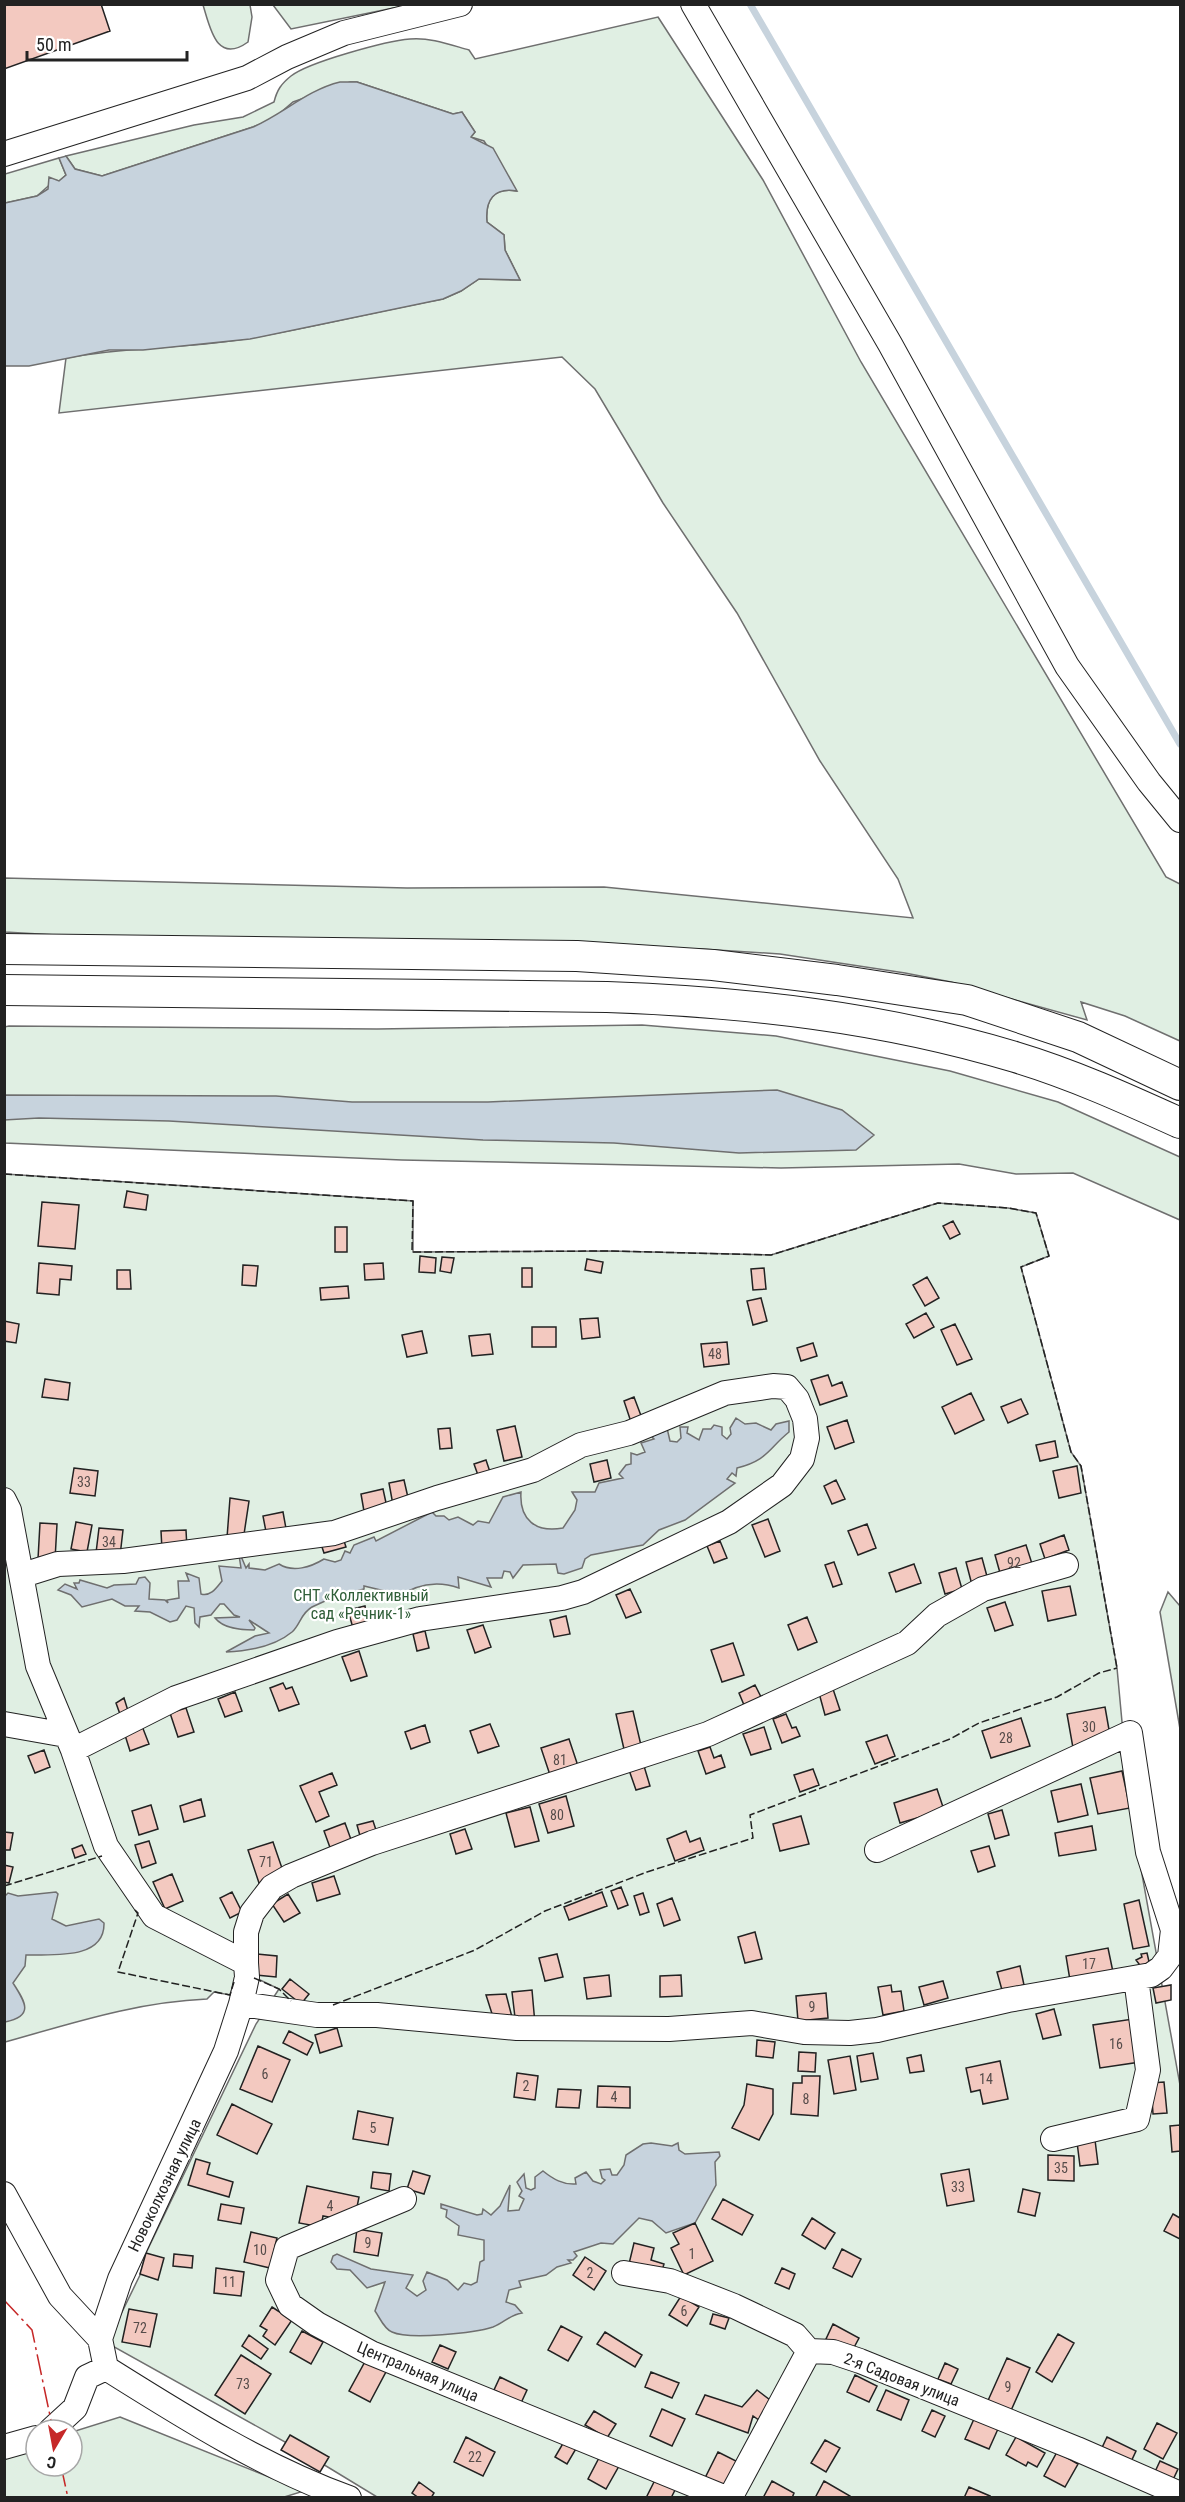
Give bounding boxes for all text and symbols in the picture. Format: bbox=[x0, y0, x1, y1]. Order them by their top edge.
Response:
scale bar bbox=[27, 24, 188, 62]
text: 50 m bbox=[36, 34, 71, 55]
house number: 48 bbox=[708, 1346, 722, 1362]
house number: 33 bbox=[77, 1474, 91, 1490]
house number: 34 bbox=[102, 1534, 116, 1550]
house number: 92 bbox=[1007, 1555, 1021, 1571]
park label: СНТ «Коллективный сад «Речник-1» bbox=[293, 1586, 429, 1623]
house number: 30 bbox=[1082, 1719, 1096, 1735]
house number: 28 bbox=[999, 1730, 1013, 1746]
house number: 81 bbox=[553, 1752, 567, 1768]
house number: 80 bbox=[550, 1807, 564, 1823]
house number: 71 bbox=[259, 1854, 273, 1870]
house number: 17 bbox=[1082, 1956, 1096, 1972]
house number: 9 bbox=[809, 1999, 815, 2015]
house number: 16 bbox=[1109, 2036, 1123, 2052]
house number: 6 bbox=[262, 2066, 269, 2082]
house number: 14 bbox=[979, 2071, 993, 2087]
house number: 2 bbox=[523, 2078, 530, 2094]
house number: 4 bbox=[611, 2089, 618, 2105]
house number: 8 bbox=[803, 2091, 810, 2107]
street label: Новоколхозная улица bbox=[124, 2116, 205, 2255]
house number: 5 bbox=[370, 2120, 377, 2136]
house number: 35 bbox=[1054, 2160, 1068, 2176]
house number: 33 bbox=[951, 2179, 965, 2195]
house number: 4 bbox=[327, 2198, 334, 2214]
house number: 9 bbox=[365, 2235, 371, 2251]
house number: 10 bbox=[253, 2242, 267, 2258]
house number: 1 bbox=[689, 2246, 695, 2262]
house number: 2 bbox=[587, 2265, 594, 2281]
house number: 11 bbox=[222, 2274, 236, 2290]
house number: 6 bbox=[681, 2303, 688, 2319]
house number: 72 bbox=[133, 2320, 147, 2336]
street label: Центральная улица bbox=[354, 2337, 481, 2406]
street label: 2-я Садовая улица bbox=[841, 2349, 962, 2410]
house number: 73 bbox=[236, 2376, 250, 2392]
house number: 9 bbox=[1005, 2379, 1011, 2395]
north arrow bbox=[24, 2418, 84, 2478]
house number: 22 bbox=[468, 2449, 482, 2465]
text: С bbox=[45, 2452, 58, 2472]

